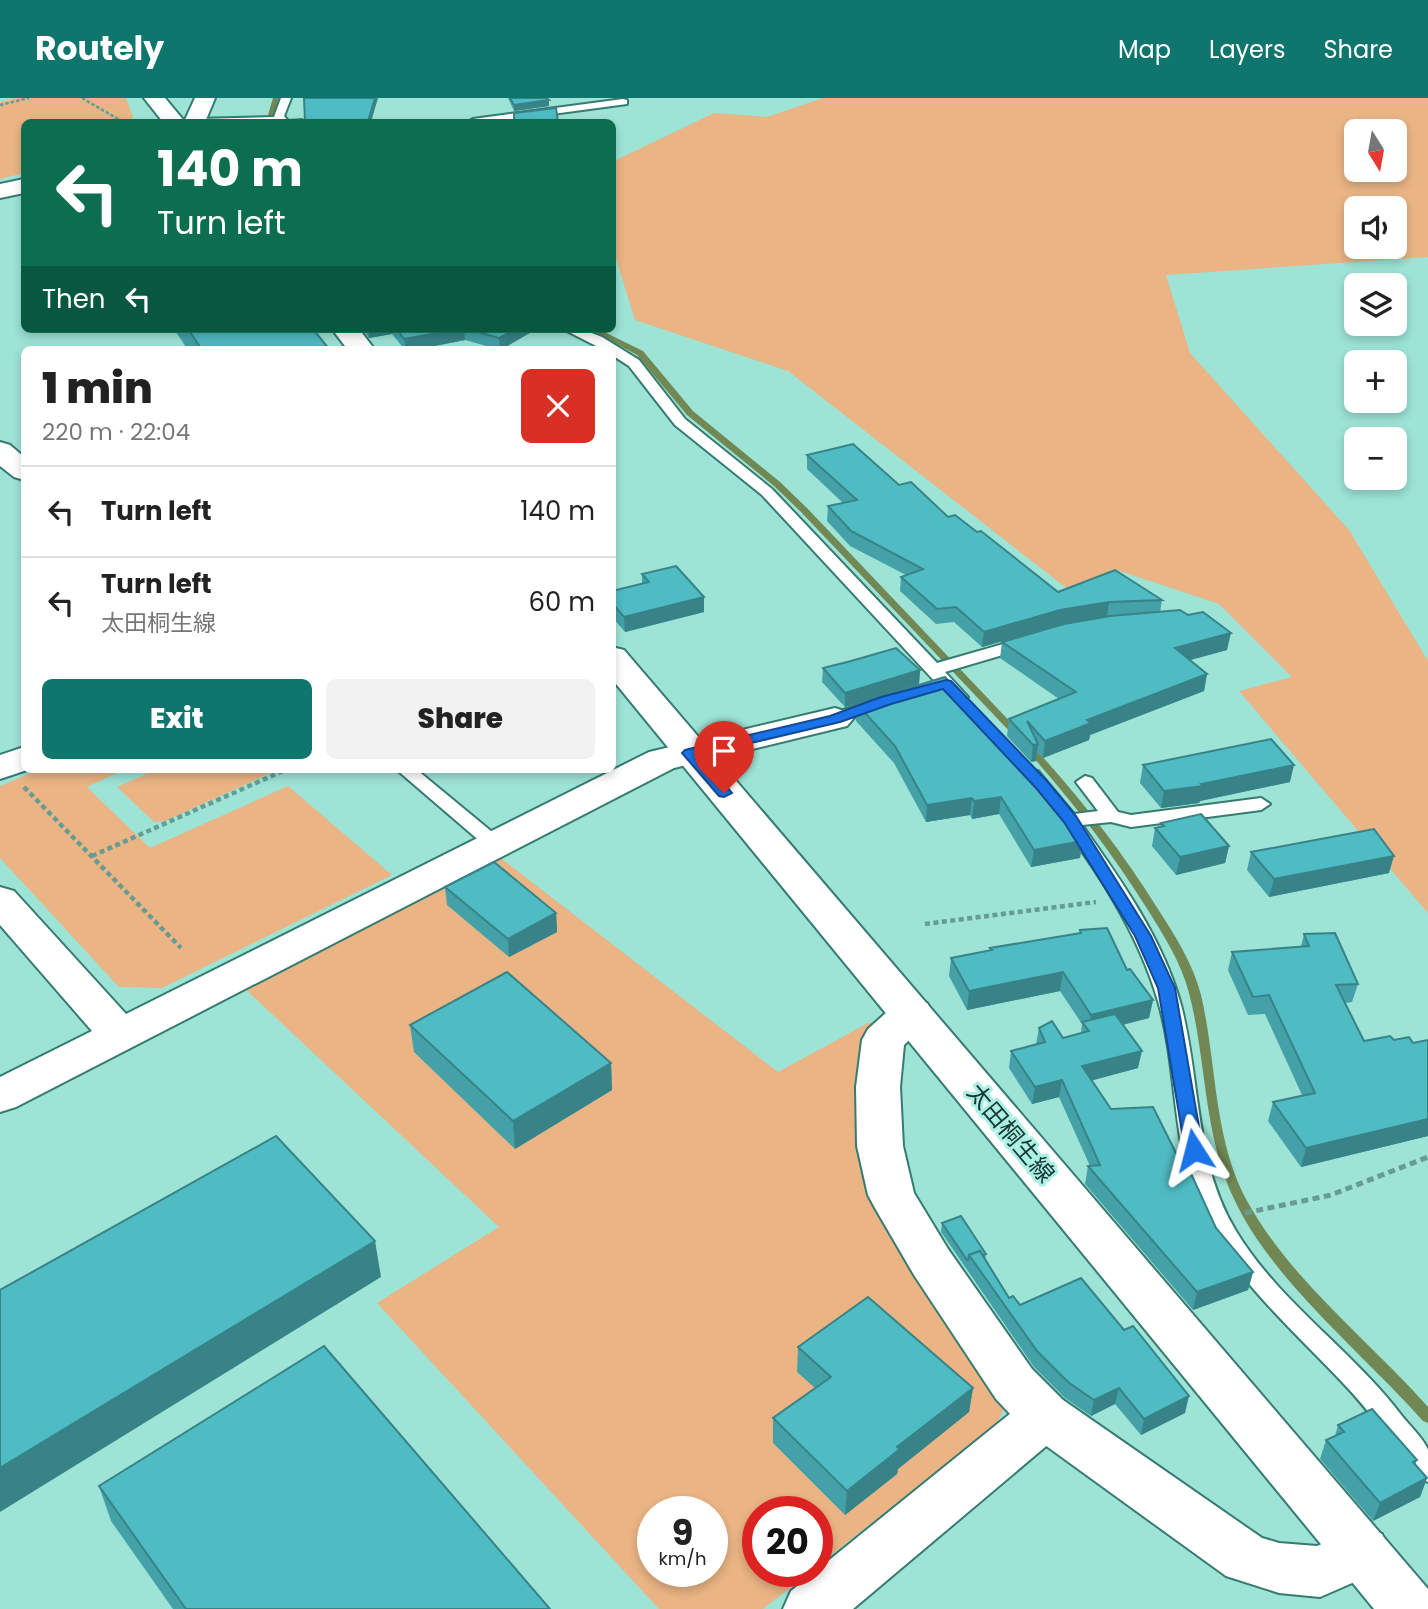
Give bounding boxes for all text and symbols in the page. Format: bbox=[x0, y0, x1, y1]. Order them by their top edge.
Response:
text: Routely bbox=[35, 25, 164, 72]
text: Map bbox=[1118, 33, 1171, 66]
text: Layers bbox=[1209, 33, 1285, 66]
text: Share bbox=[1323, 33, 1393, 66]
north arrow bbox=[1344, 119, 1407, 182]
map controls bbox=[1344, 119, 1407, 490]
text: 140 m bbox=[157, 135, 303, 203]
icon: left bbox=[42, 147, 133, 238]
button: sound bbox=[1344, 196, 1407, 259]
text: Turn left bbox=[157, 200, 286, 245]
button: layers bbox=[1344, 273, 1407, 336]
icon: left bbox=[119, 280, 157, 318]
text: Then bbox=[42, 281, 105, 317]
button: + bbox=[1344, 350, 1407, 413]
text: 1 min bbox=[42, 359, 153, 418]
button: close bbox=[521, 369, 595, 443]
text: 220 m · 22:04 bbox=[42, 416, 190, 448]
button: − bbox=[1344, 427, 1407, 490]
icon: left bbox=[42, 493, 80, 531]
text: Turn left bbox=[101, 493, 212, 529]
text: 140 m bbox=[520, 493, 595, 529]
text: Turn left bbox=[101, 566, 212, 602]
icon: left bbox=[42, 584, 80, 622]
text: 60 m bbox=[528, 584, 595, 620]
text: 太田桐生線 bbox=[101, 607, 216, 639]
button: Exit bbox=[42, 679, 312, 759]
button: Share bbox=[326, 679, 595, 759]
pin bbox=[694, 721, 754, 793]
icon: arrive bbox=[705, 732, 743, 770]
street label: 太田桐生線 bbox=[960, 1076, 1062, 1190]
position arrow bbox=[1157, 1113, 1231, 1187]
speed limit sign: 20 bbox=[742, 1496, 833, 1587]
text: 9 bbox=[672, 1508, 693, 1557]
text: km/h bbox=[659, 1546, 706, 1571]

